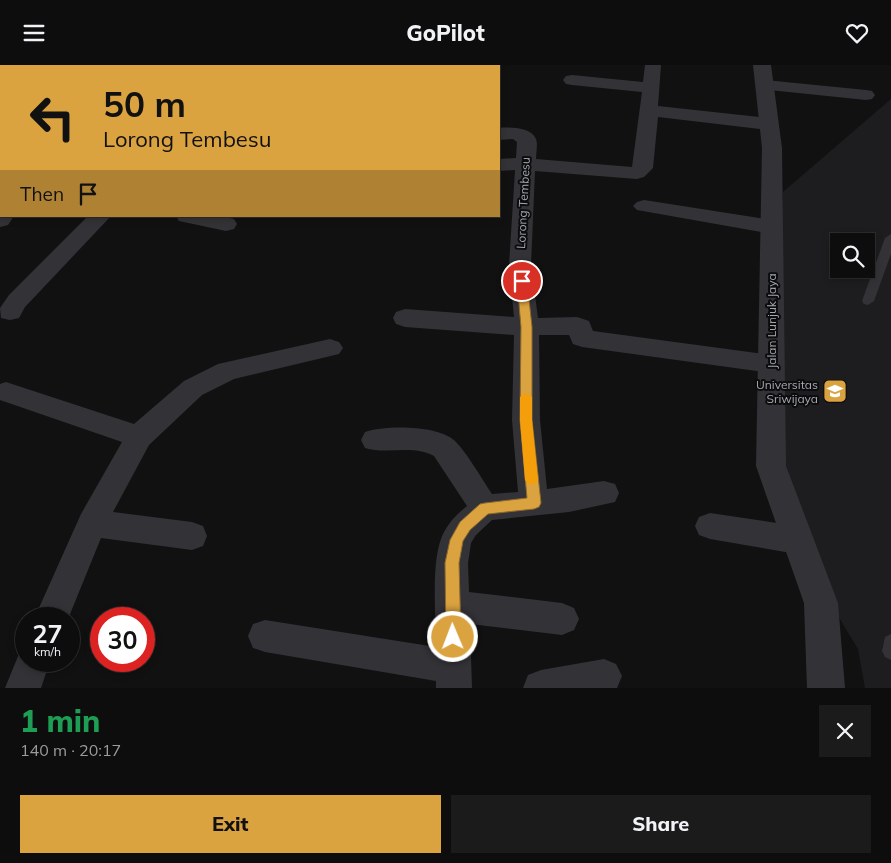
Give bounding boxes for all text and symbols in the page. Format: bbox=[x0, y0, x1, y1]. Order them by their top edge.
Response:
icon: menu bbox=[20, 19, 48, 47]
text: GoPilot bbox=[406, 19, 485, 47]
icon: heart bbox=[843, 19, 871, 47]
text: 50 m bbox=[103, 82, 186, 126]
icon: left bbox=[20, 85, 85, 150]
text: Lorong Tembesu bbox=[103, 125, 271, 153]
street label: Lorong Tembesu bbox=[513, 157, 533, 249]
icon: arrive bbox=[74, 180, 102, 208]
text: Then bbox=[20, 182, 64, 206]
map controls bbox=[830, 233, 875, 278]
button: search bbox=[830, 233, 875, 278]
pin bbox=[501, 260, 543, 302]
icon: arrive bbox=[508, 267, 536, 295]
street label: Jalan Lunjuk Jaya bbox=[764, 273, 779, 369]
place label: Universitas Sriwijaya bbox=[756, 377, 818, 406]
school or university icon: Universitas Sriwijaya bbox=[822, 378, 848, 404]
speed limit sign: 30 bbox=[90, 607, 155, 672]
position arrow bbox=[426, 610, 478, 662]
text: 27 bbox=[32, 618, 63, 649]
text: km/h bbox=[34, 644, 61, 659]
text: 1 min bbox=[20, 702, 100, 740]
button: close bbox=[819, 705, 871, 757]
text: 140 m · 20:17 bbox=[20, 740, 121, 760]
button: Exit bbox=[20, 795, 441, 853]
button: Share bbox=[451, 795, 871, 853]

